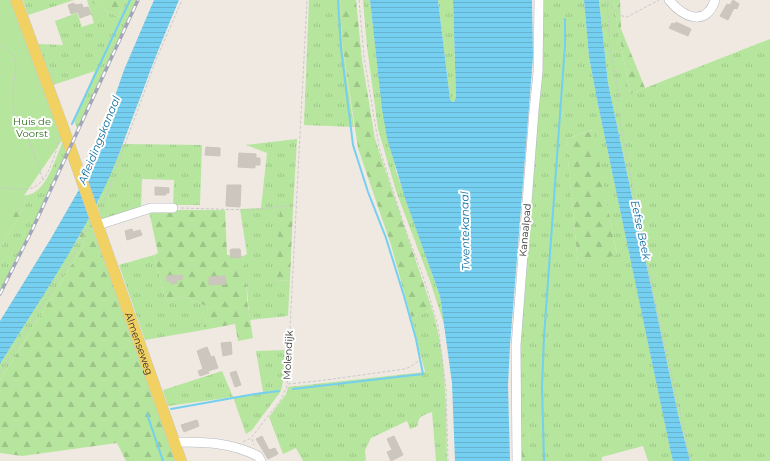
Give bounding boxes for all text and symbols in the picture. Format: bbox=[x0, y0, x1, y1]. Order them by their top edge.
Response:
water label: Afleidingskanaal bbox=[75, 94, 123, 187]
park label: Huis de Voorst bbox=[13, 115, 51, 140]
water label: Twentekanaal bbox=[457, 191, 473, 271]
water label: Eefse Beek bbox=[628, 199, 654, 262]
street label: Kanaalpad bbox=[516, 203, 534, 257]
street label: Almenseweg bbox=[122, 310, 157, 377]
street label: Molendijk bbox=[280, 330, 296, 380]

